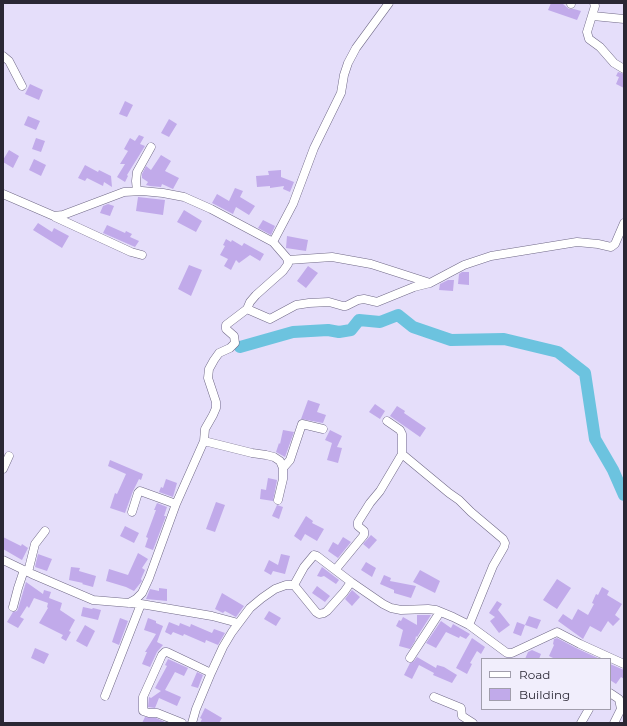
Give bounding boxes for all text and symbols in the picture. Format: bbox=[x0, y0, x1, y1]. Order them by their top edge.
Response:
legend bbox=[481, 658, 611, 710]
text: Road bbox=[519, 667, 550, 682]
text: Building bbox=[519, 687, 570, 702]

